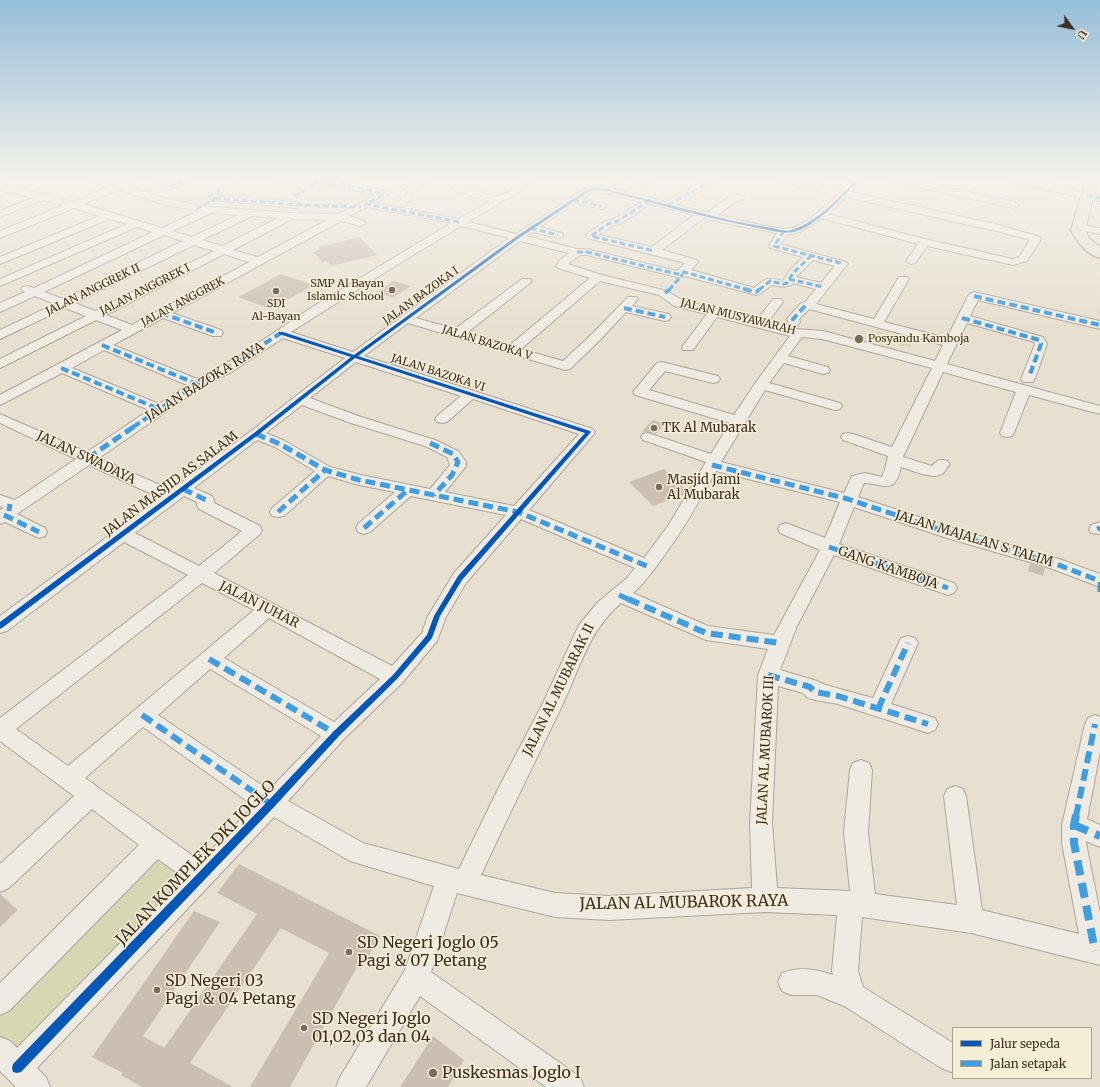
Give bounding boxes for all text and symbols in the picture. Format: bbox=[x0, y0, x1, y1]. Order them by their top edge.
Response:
north arrow bbox=[1052, 8, 1092, 48]
text: U bbox=[1074, 27, 1090, 42]
street label: JALAN ANGGREK II bbox=[44, 261, 142, 319]
street label: JALAN ANGGREK I bbox=[98, 262, 192, 318]
street label: JALAN BAZOKA I bbox=[381, 264, 461, 328]
street label: JALAN ANGGREK bbox=[139, 274, 227, 330]
place label: SMP Al Bayan Islamic School bbox=[307, 277, 384, 303]
marker: SMP Al Bayan Islamic School bbox=[387, 285, 397, 295]
marker: SDI Al-Bayan bbox=[271, 286, 281, 296]
street label: JALAN MUSYAWARAH bbox=[679, 296, 797, 338]
place label: SDI Al-Bayan bbox=[252, 297, 300, 323]
street label: JALAN BAZOKA V bbox=[440, 323, 534, 363]
place label: Posyandu Kamboja bbox=[868, 332, 969, 346]
marker: Posyandu Kamboja bbox=[853, 333, 865, 345]
street label: JALAN BAZOKA RAYA bbox=[143, 339, 267, 425]
street label: JALAN BAZOKA VI bbox=[389, 352, 487, 394]
place label: TK Al Mubarak bbox=[662, 420, 756, 436]
marker: TK Al Mubarak bbox=[649, 423, 659, 433]
street label: JALAN SWADAYA bbox=[34, 428, 138, 488]
street label: JALAN MASJID AS SALAM bbox=[101, 428, 241, 540]
place label: Masjid Jami Al Mubarak bbox=[667, 472, 741, 503]
marker: Masjid Jami Al Mubarak bbox=[654, 482, 664, 492]
street label: JALAN MAJALAN S TALIM bbox=[893, 507, 1055, 571]
street label: GANG KAMBOJA bbox=[836, 544, 940, 592]
street label: JALAN JUHAR bbox=[216, 578, 302, 632]
street label: JALAN AL MUBARAK II bbox=[520, 621, 598, 759]
street label: JALAN AL MUBAROK III bbox=[754, 675, 778, 825]
street label: JALAN KOMPLEK DKI JOGLO bbox=[112, 777, 280, 949]
street label: JALAN AL MUBAROK RAYA bbox=[579, 892, 789, 914]
place label: SD Negeri Joglo 05 Pagi & 07 Petang bbox=[357, 933, 499, 971]
marker: SD Negeri Joglo 05 Pagi & 07 Petang bbox=[344, 947, 354, 957]
place label: SD Negeri 03 Pagi & 04 Petang bbox=[165, 971, 296, 1009]
marker: SD Negeri 03 Pagi & 04 Petang bbox=[152, 985, 162, 995]
place label: SD Negeri Joglo 01,02,03 dan 04 bbox=[312, 1009, 431, 1047]
marker: SD Negeri Joglo 01,02,03 dan 04 bbox=[299, 1023, 309, 1033]
legend bbox=[952, 1027, 1092, 1079]
text: Jalur sepeda bbox=[990, 1036, 1060, 1051]
text: Jalan setapak bbox=[990, 1056, 1066, 1071]
place label: Puskesmas Joglo I bbox=[442, 1063, 581, 1083]
marker: Puskesmas Joglo I bbox=[427, 1067, 439, 1079]

